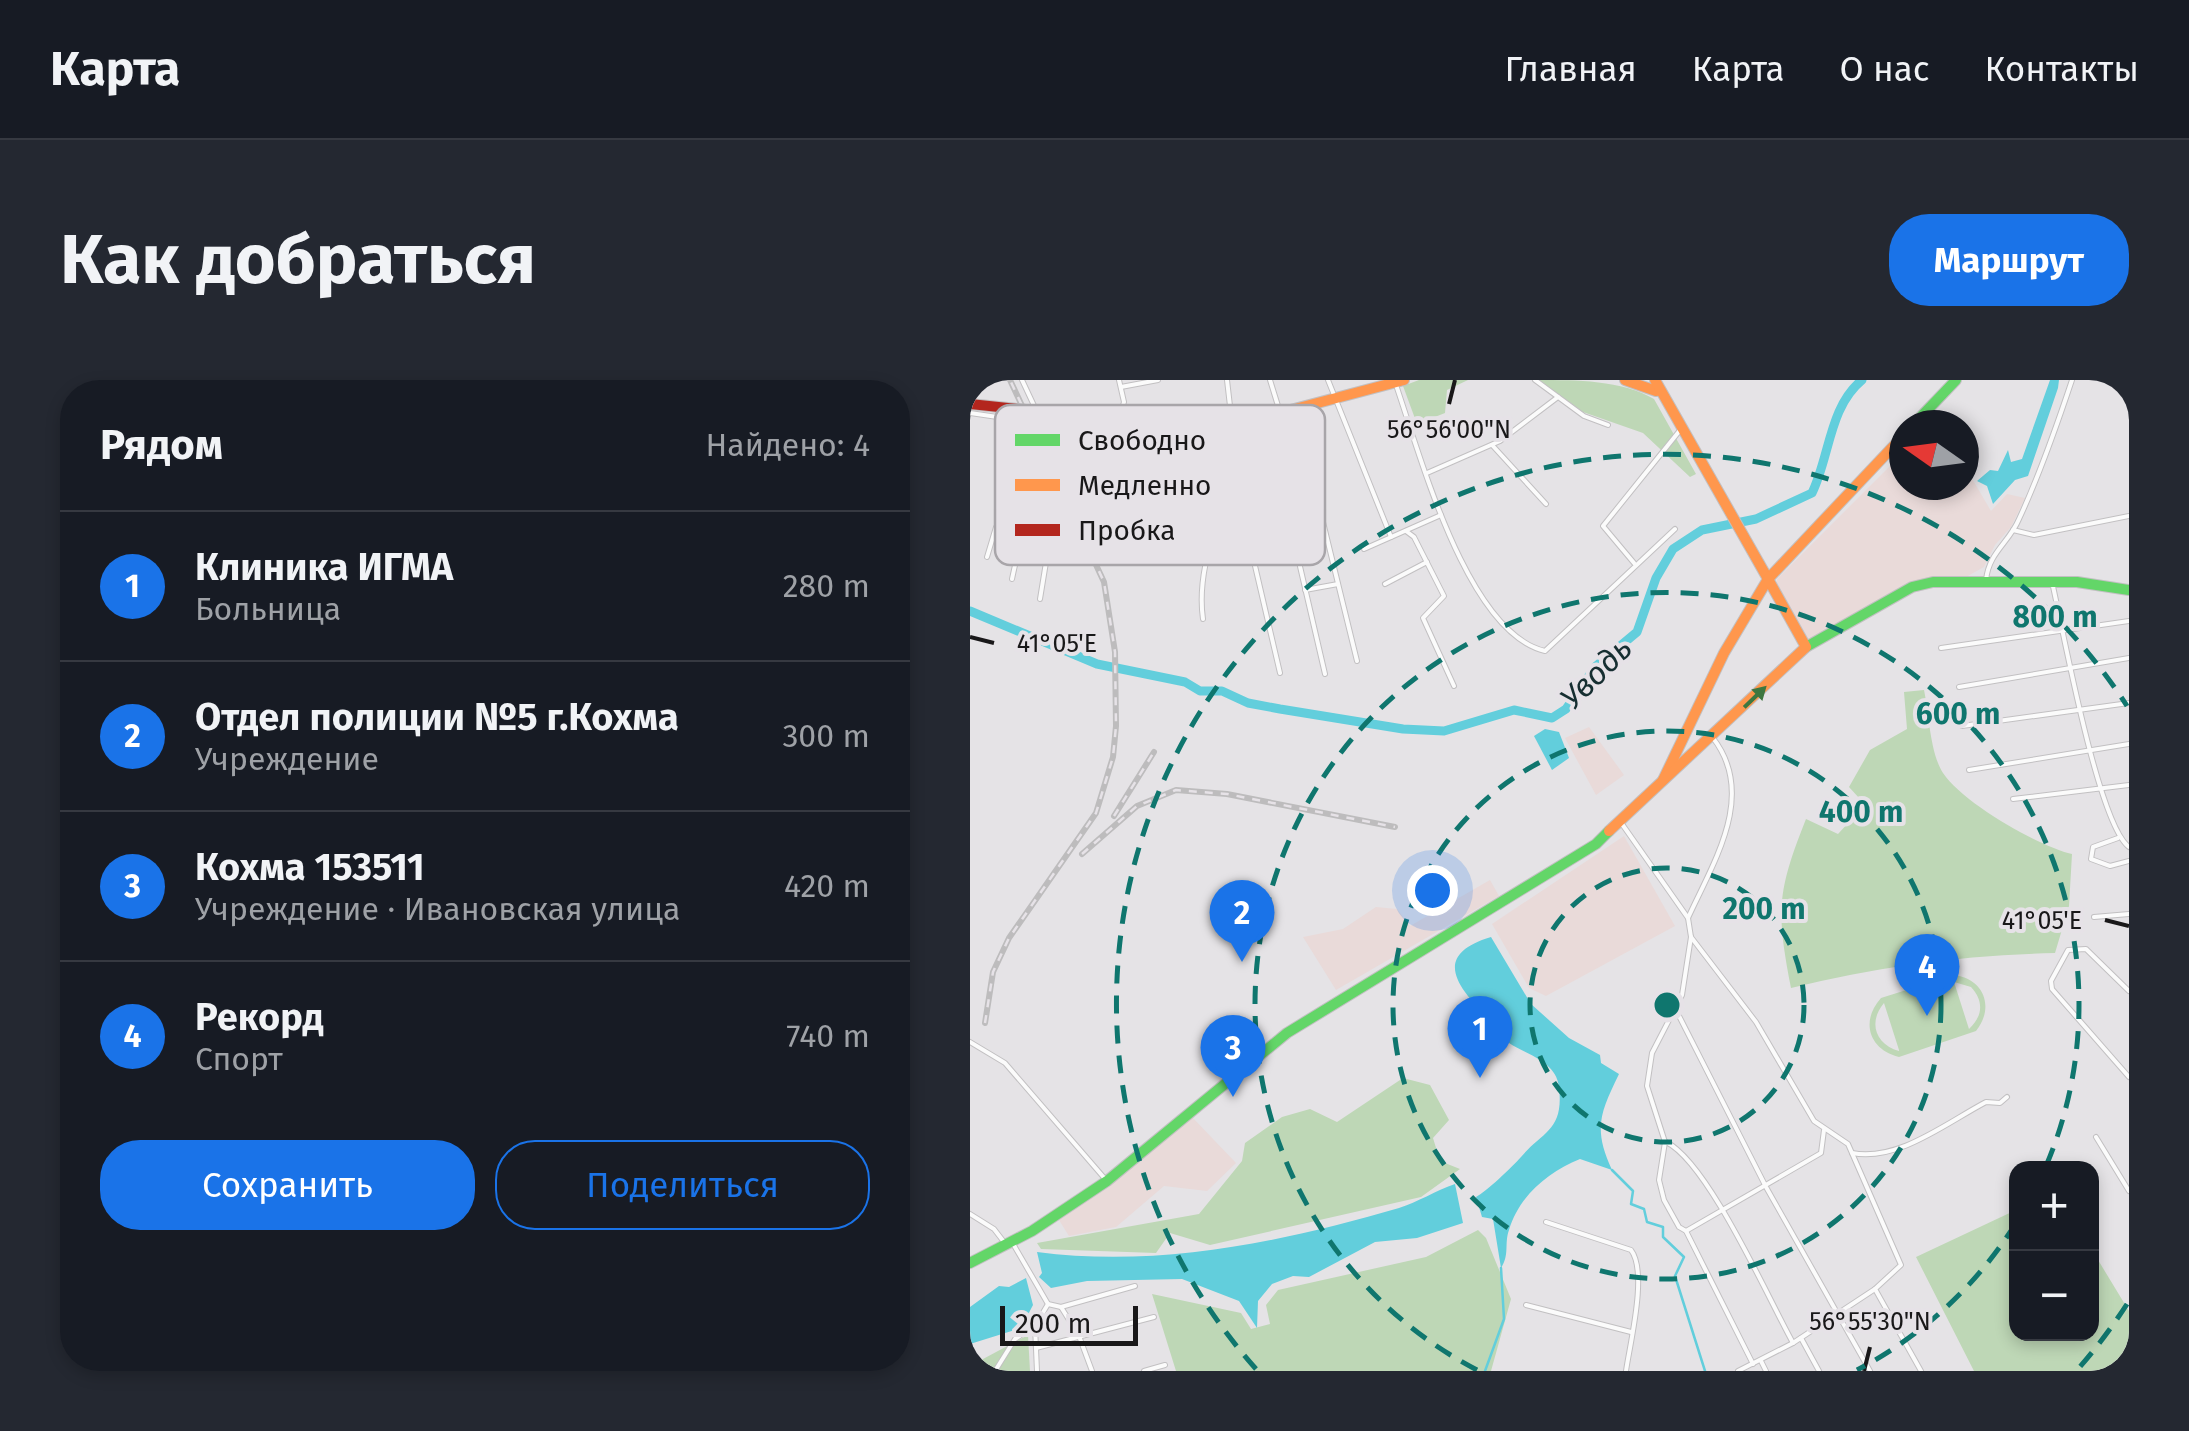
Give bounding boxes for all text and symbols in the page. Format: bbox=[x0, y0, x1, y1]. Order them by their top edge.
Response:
text: Карта bbox=[50, 40, 180, 98]
text: Главная bbox=[1505, 48, 1637, 90]
text: Карта bbox=[1692, 48, 1785, 90]
text: О нас bbox=[1840, 48, 1930, 90]
text: Контакты bbox=[1985, 48, 2139, 90]
button: Маршрут bbox=[1889, 214, 2129, 306]
text: Как добраться bbox=[60, 218, 536, 302]
legend bbox=[995, 405, 1325, 565]
north arrow bbox=[1889, 410, 1979, 500]
text: 56°56'00"N bbox=[1387, 415, 1511, 445]
text: Рядом bbox=[100, 420, 223, 470]
text: Свободно bbox=[1078, 424, 1206, 457]
text: Найдено: 4 bbox=[706, 426, 870, 464]
text: Медленно bbox=[1078, 469, 1211, 502]
text: Пробка bbox=[1078, 514, 1175, 547]
text: Клиника ИГМА bbox=[195, 544, 453, 590]
text: 1 bbox=[125, 567, 140, 605]
text: 280 m bbox=[783, 567, 870, 605]
text: Больница bbox=[195, 590, 341, 628]
text: 800 m bbox=[2013, 599, 2098, 635]
text: 41°05'E bbox=[1017, 629, 1097, 659]
water label: Уводь bbox=[1552, 629, 1640, 717]
one-way arrow bbox=[1742, 686, 1766, 709]
text: Отдел полиции №5 г.Кохма bbox=[195, 694, 679, 740]
text: 600 m bbox=[1916, 696, 2000, 732]
text: 2 bbox=[124, 717, 141, 755]
text: 300 m bbox=[782, 717, 870, 755]
text: Учреждение bbox=[195, 740, 379, 778]
text: 400 m bbox=[1819, 794, 1903, 830]
text: Кохма 153511 bbox=[195, 844, 425, 890]
your location bbox=[1407, 865, 1458, 916]
text: 3 bbox=[124, 867, 141, 905]
text: 420 m bbox=[784, 867, 870, 905]
pin: 2 bbox=[1210, 880, 1274, 962]
text: Учреждение · Ивановская улица bbox=[195, 890, 680, 928]
text: 200 m bbox=[1722, 891, 1806, 927]
text: 41°05'E bbox=[2002, 906, 2082, 936]
pin: 4 bbox=[1894, 934, 1960, 1016]
centre of rings bbox=[1649, 987, 1685, 1023]
text: Рекорд bbox=[195, 994, 324, 1040]
pin: 1 bbox=[1448, 996, 1512, 1078]
pin: 3 bbox=[1200, 1014, 1266, 1097]
text: 4 bbox=[123, 1017, 142, 1055]
text: 740 m bbox=[786, 1017, 870, 1055]
text: Спорт bbox=[195, 1040, 283, 1078]
button: Сохранить bbox=[100, 1140, 475, 1230]
button: Поделиться bbox=[495, 1140, 870, 1230]
map controls bbox=[2009, 1161, 2099, 1341]
button: + bbox=[2009, 1161, 2099, 1251]
button: − bbox=[2009, 1251, 2099, 1341]
scale bar bbox=[1000, 1301, 1138, 1346]
text: 200 m bbox=[1015, 1307, 1092, 1340]
text: 56°55'30"N bbox=[1809, 1307, 1931, 1337]

